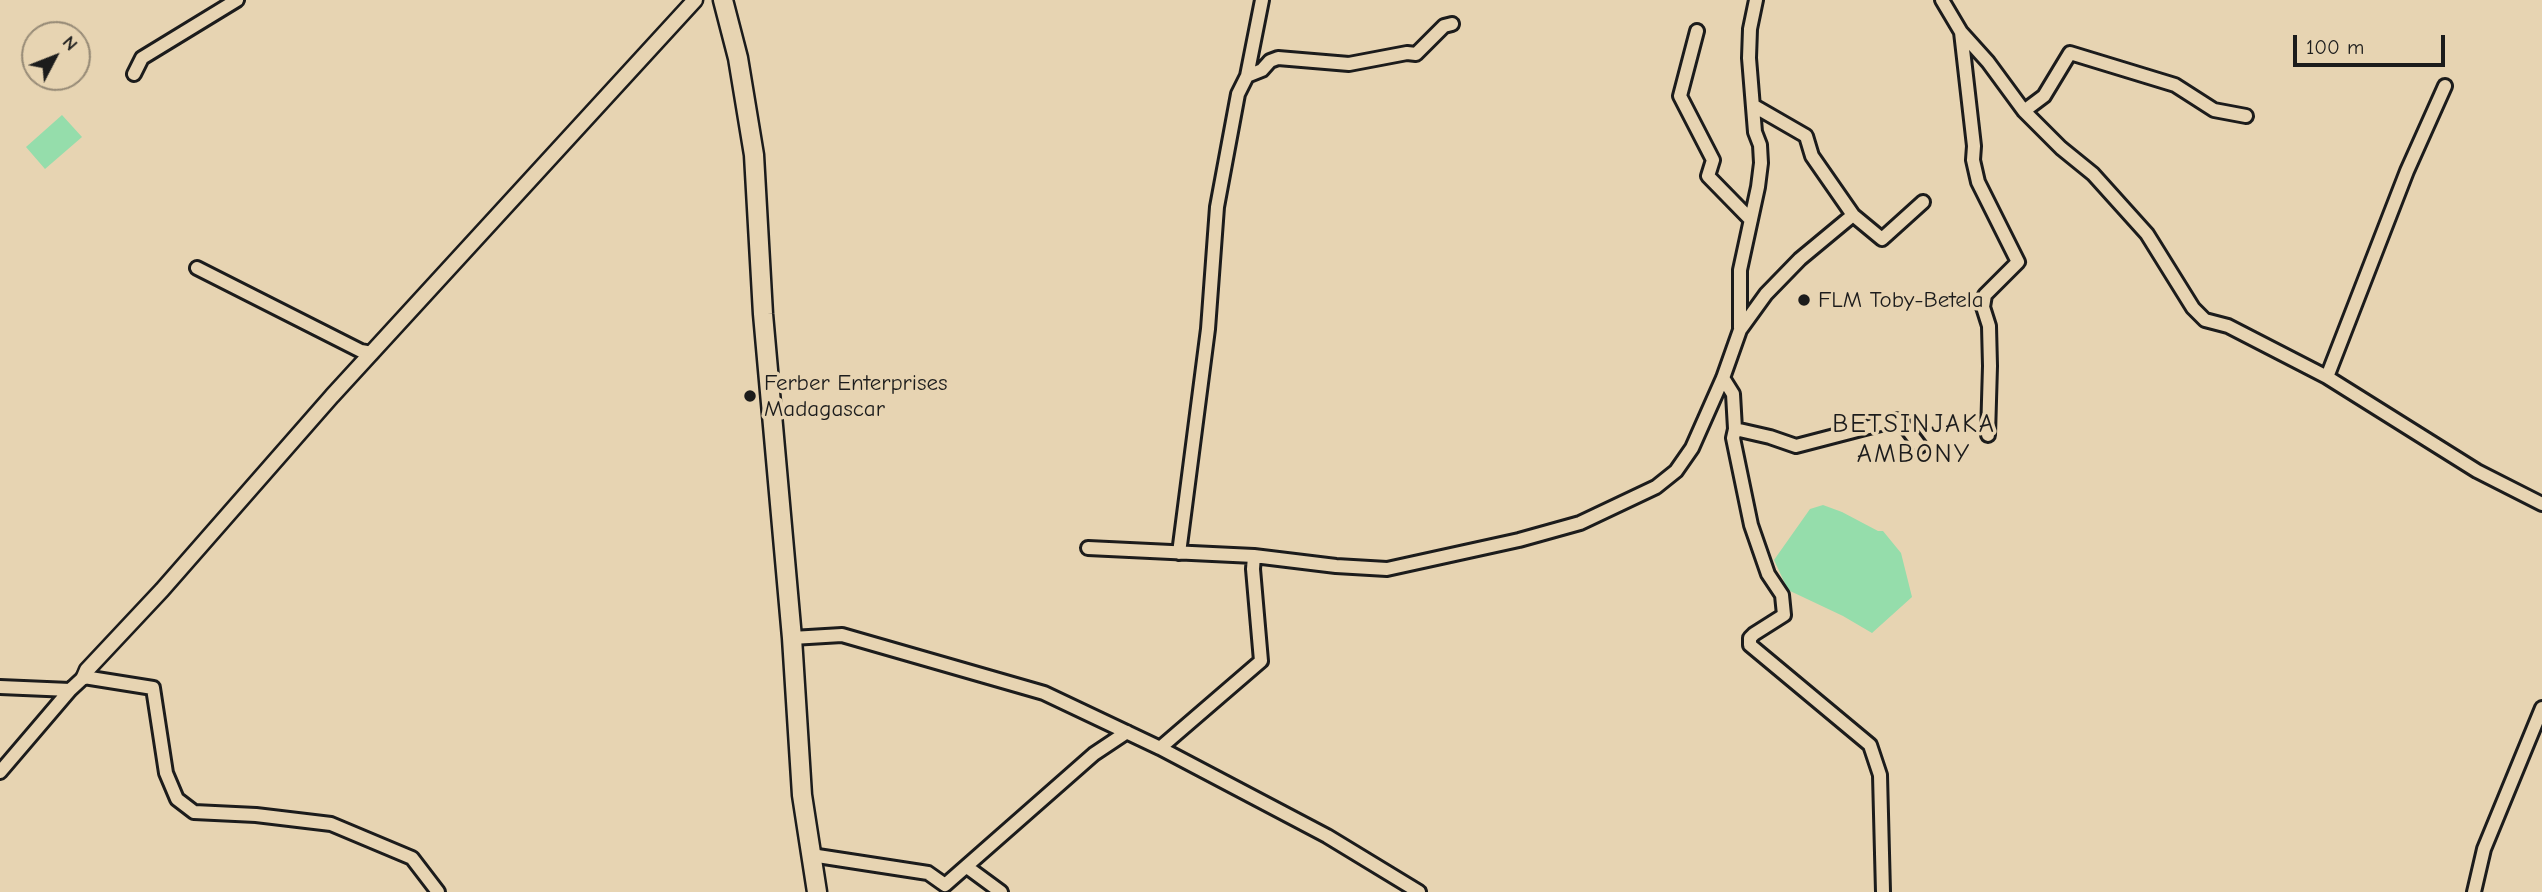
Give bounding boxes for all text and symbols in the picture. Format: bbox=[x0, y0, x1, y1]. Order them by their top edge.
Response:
north arrow bbox=[21, 21, 91, 91]
scale bar bbox=[2297, 21, 2449, 65]
text: N bbox=[58, 31, 82, 55]
text: 100 m bbox=[2306, 35, 2364, 59]
place label: FLM Toby-Betela bbox=[1818, 286, 1984, 314]
marker: FLM Toby-Betela bbox=[1796, 292, 1812, 308]
place label: Ferber Enterprises Madagascar bbox=[764, 369, 948, 423]
marker: Ferber Enterprises Madagascar bbox=[742, 388, 758, 404]
district label: BETSINJAKA AMBONY bbox=[1833, 409, 1995, 471]

